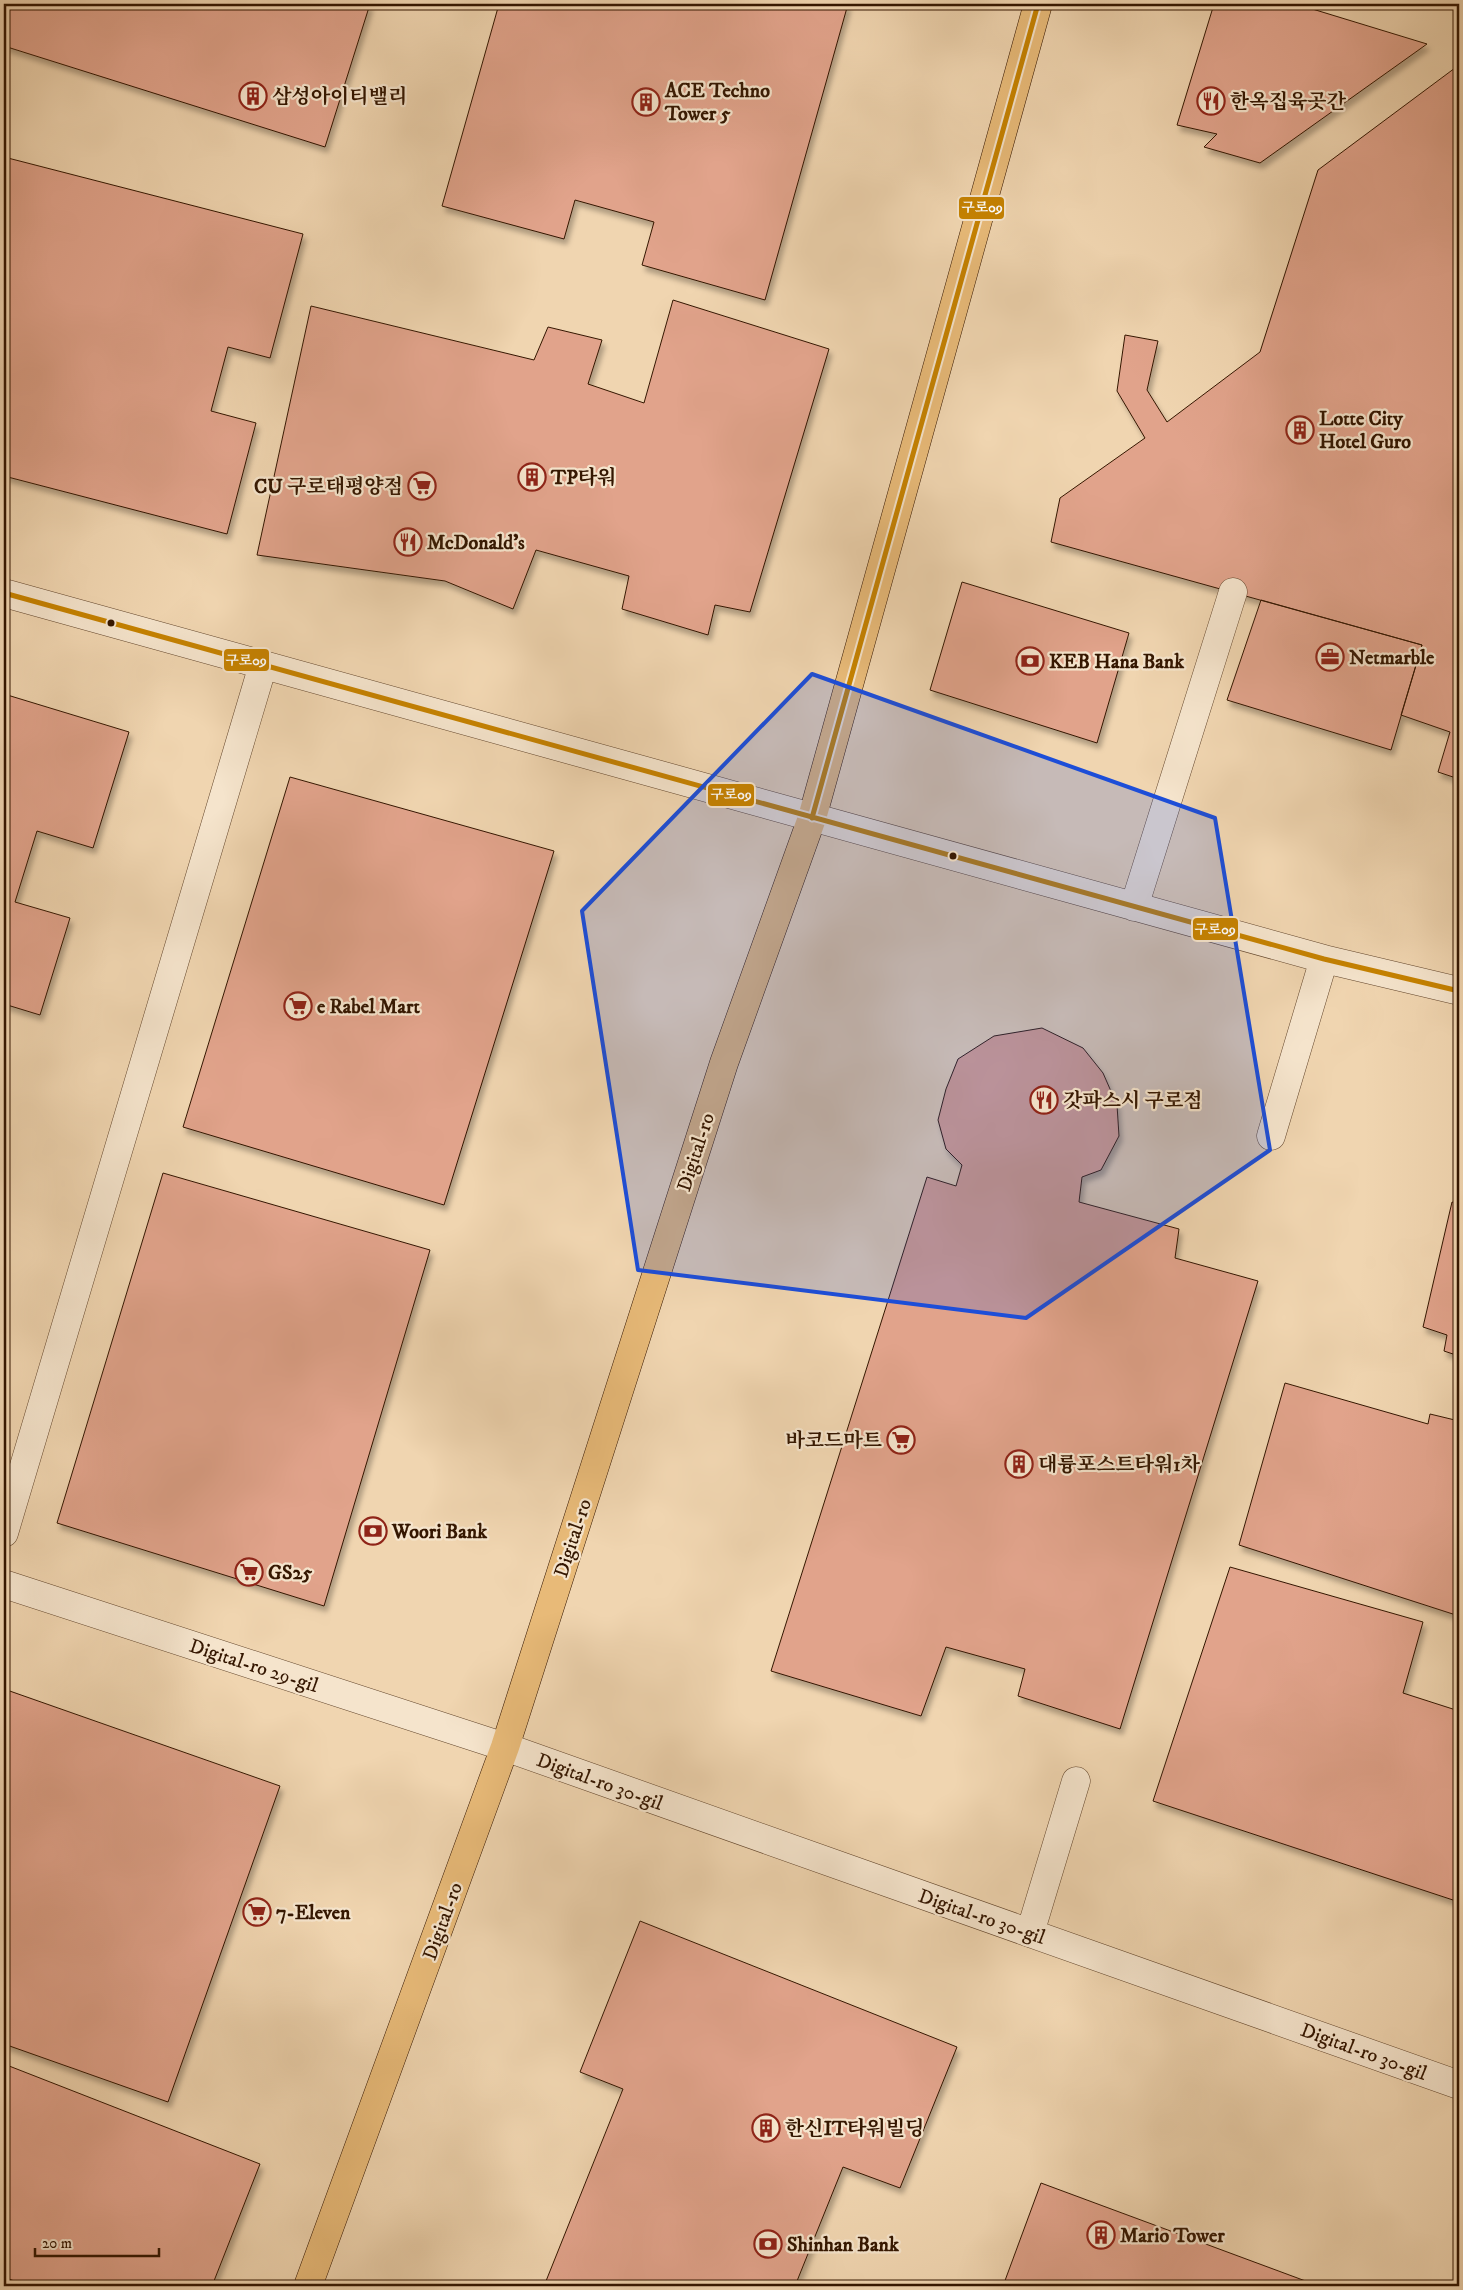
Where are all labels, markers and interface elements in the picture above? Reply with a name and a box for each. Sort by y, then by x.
place label: ACE Techno Tower 5 [664,79,770,127]
building icon: 삼성아이티밸리 [238,81,268,111]
place label: 삼성아이티밸리 [272,85,407,110]
restaurant icon: 한옥집육곳간 [1196,86,1226,116]
building icon: ACE Techno Tower 5 [631,87,661,117]
place label: 한옥집육곳간 [1230,90,1347,115]
line badge: 구로09 [958,196,1005,220]
text: 구로09 [961,199,1003,217]
place label: Lotte City Hotel Guro [1319,407,1411,455]
building icon: Lotte City Hotel Guro [1285,415,1315,445]
building icon: TP타워 [517,462,547,492]
place label: TP타워 [550,466,616,491]
supermarket icon: CU 구로태평양점 [407,471,437,501]
place label: CU 구로태평양점 [254,475,403,500]
restaurant icon: McDonald's [393,527,423,557]
place label: McDonald's [427,531,525,556]
unlabelled marker [106,618,116,628]
office icon: Netmarble [1315,642,1345,672]
bank icon: KEB Hana Bank [1015,646,1045,676]
place label: Netmarble [1349,646,1435,671]
line badge: 구로09 [223,648,270,672]
place label: KEB Hana Bank [1049,650,1185,675]
text: 구로09 [225,652,267,670]
line badge: 구로09 [707,783,755,807]
text: 구로09 [710,786,752,804]
unlabelled marker [948,851,958,861]
line badge: 구로09 [1192,917,1239,941]
text: 구로09 [1194,921,1236,939]
supermarket icon: e Rabel Mart [283,991,313,1021]
place label: e Rabel Mart [317,995,421,1020]
restaurant icon: 갓파스시 구로점 [1029,1085,1059,1115]
place label: 갓파스시 구로점 [1063,1089,1203,1114]
street label: Digital-ro [672,1110,721,1195]
supermarket icon: 바코드마트 [886,1425,916,1455]
place label: 바코드마트 [785,1429,882,1454]
building icon: 대륭포스트타워1차 [1004,1449,1034,1479]
place label: 대륭포스트타워1차 [1038,1453,1201,1478]
street label: Digital-ro [549,1496,598,1581]
bank icon: Woori Bank [358,1516,388,1546]
place label: Woori Bank [391,1520,488,1545]
supermarket icon: GS25 [234,1557,264,1587]
place label: GS25 [268,1561,312,1586]
street label: Digital-ro 29-gil [186,1634,321,1699]
street label: Digital-ro 30-gil [533,1748,666,1817]
street label: Digital-ro [418,1879,469,1964]
street label: Digital-ro 30-gil [915,1884,1048,1951]
supermarket icon: 7-Eleven [242,1897,272,1927]
place label: 7-Eleven [276,1901,351,1926]
street label: Digital-ro 30-gil [1297,2018,1430,2087]
building icon: 한신IT타워빌딩 [751,2113,781,2143]
place label: 한신IT타워빌딩 [785,2117,924,2142]
building icon: Mario Tower [1086,2220,1116,2250]
place label: Mario Tower [1120,2224,1225,2249]
scale bar [35,2225,159,2257]
bank icon: Shinhan Bank [753,2229,783,2259]
place label: Shinhan Bank [787,2233,900,2258]
text: 20 m [42,2234,72,2253]

